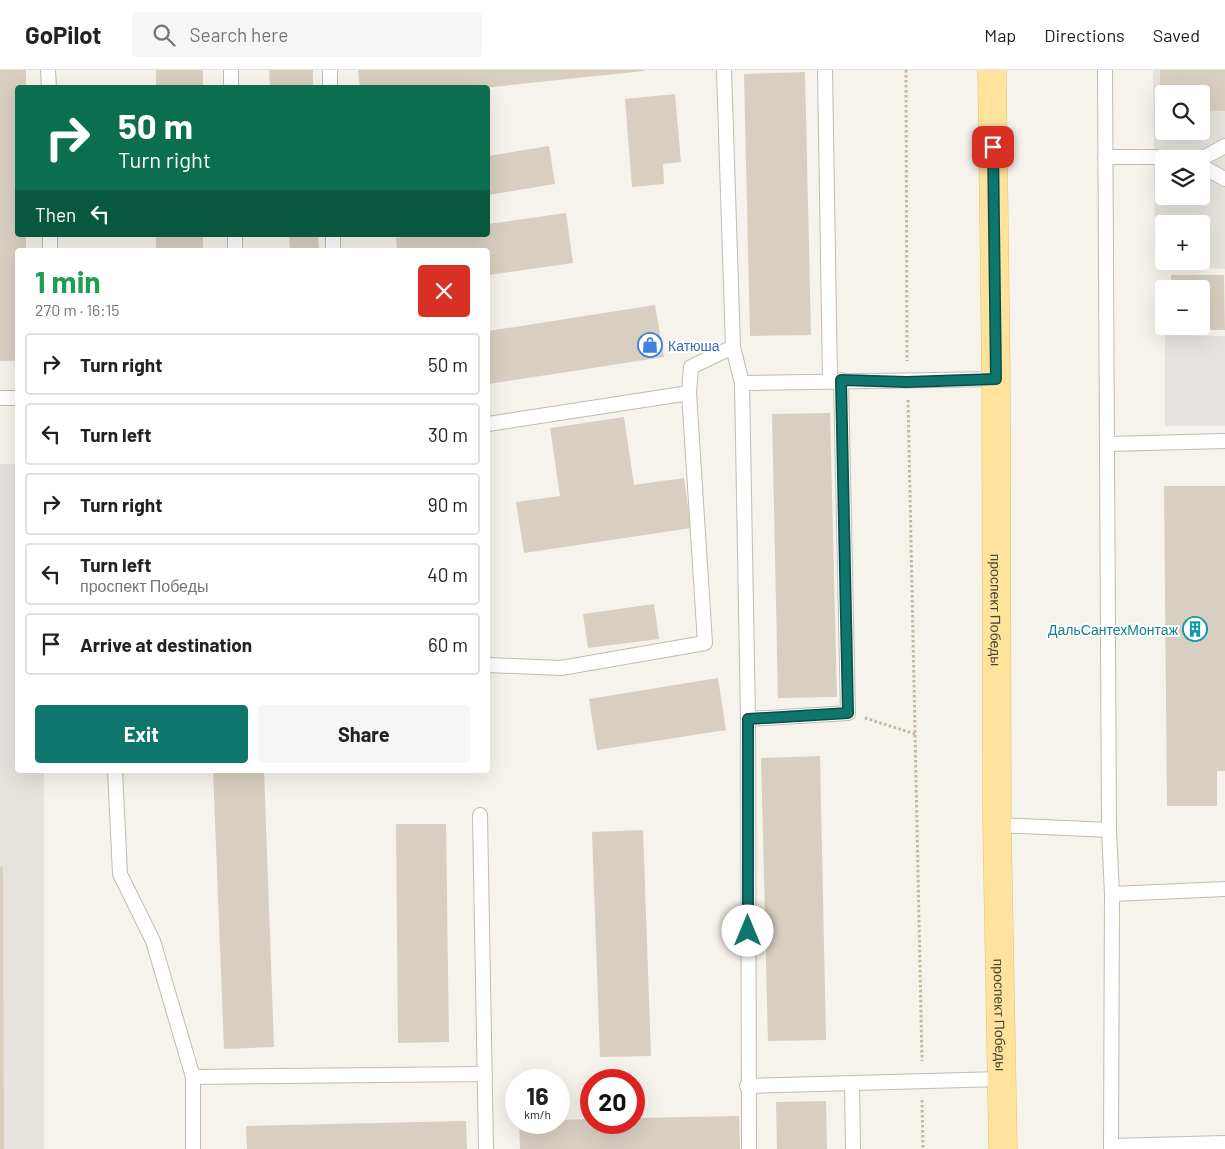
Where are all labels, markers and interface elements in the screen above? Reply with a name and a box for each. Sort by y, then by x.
search box [132,12,482,57]
text: GoPilot [25,20,102,49]
icon: search [150,21,178,49]
text: Search here [190,23,288,46]
text: Map [984,24,1016,46]
text: Directions [1044,24,1125,46]
text: Saved [1153,24,1200,46]
map controls [1155,85,1210,335]
button: search [1155,85,1210,140]
text: 50 m [118,104,193,146]
icon: right [35,105,100,170]
pin [972,126,1014,168]
icon: arrive [979,133,1007,161]
text: Turn right [118,146,211,172]
button: layers [1155,150,1210,205]
icon: left [86,200,114,228]
text: Then [35,203,76,226]
button: + [1155,215,1210,270]
text: 1 min [35,263,101,299]
button: close [418,265,470,317]
button: − [1155,280,1210,335]
text: 270 m · 16:15 [35,300,119,319]
shop icon: Катюша [637,332,663,358]
place label: Катюша [668,337,720,354]
icon: right [37,350,65,378]
text: Turn right [80,353,162,376]
text: 50 m [428,353,468,376]
icon: left [37,420,65,448]
text: Turn left [80,423,151,446]
text: 30 m [428,423,468,446]
icon: right [37,490,65,518]
text: Turn right [80,493,162,516]
text: 90 m [428,493,468,516]
text: Turn left [80,553,151,576]
street label: проспект Победы [988,554,1005,666]
icon: left [37,560,65,588]
text: 40 m [427,563,468,586]
text: проспект Победы [80,576,209,595]
building icon: ДальСантехМонтаж [1182,616,1208,642]
place label: ДальСантехМонтаж [1048,621,1179,638]
icon: arrive [37,630,65,658]
text: Arrive at destination [80,633,252,656]
text: 60 m [428,633,468,656]
button: Exit [35,705,248,763]
button: Share [258,705,470,763]
position arrow [721,904,773,956]
street label: проспект Победы [991,959,1010,1071]
speed limit sign: 20 [580,1069,645,1134]
text: 16 [526,1080,549,1110]
text: km/h [524,1107,551,1121]

